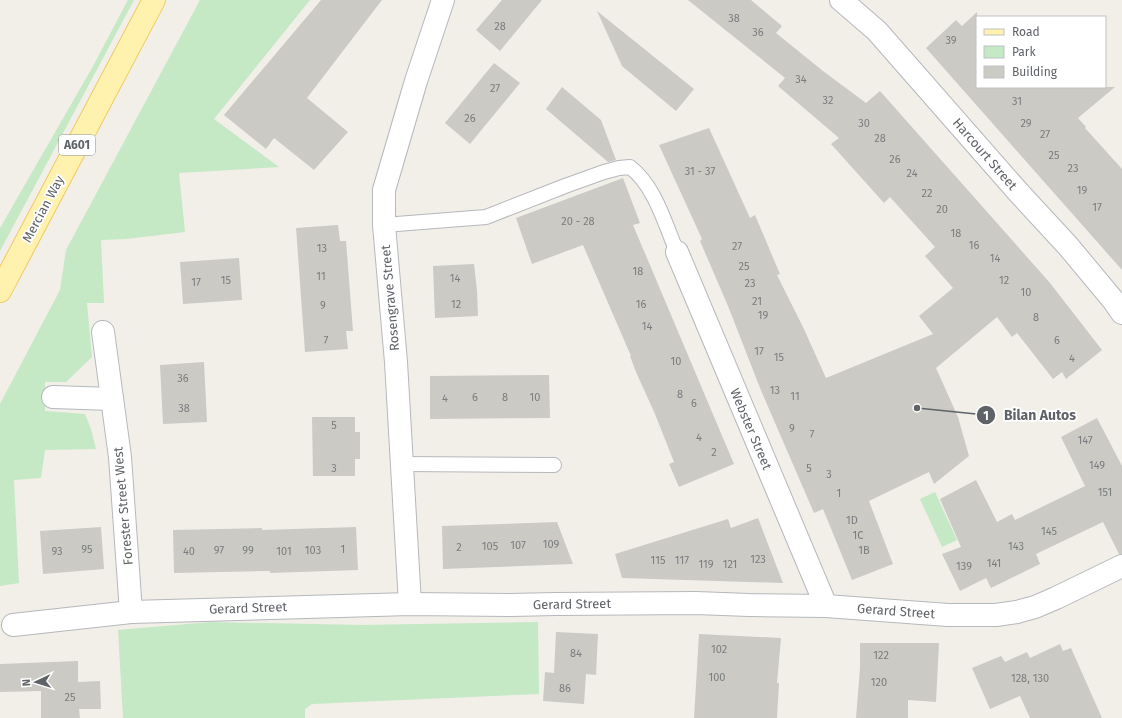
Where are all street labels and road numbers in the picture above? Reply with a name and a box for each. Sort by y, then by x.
street label: Harcourt Street [950,115,1020,193]
road number: A601 [59,135,95,155]
street label: Mercian Way [19,173,67,245]
street label: Rosengrave Street [378,244,402,352]
street label: Webster Street [727,386,775,472]
street label: Forester Street West [110,446,136,566]
street label: Gerard Street [533,596,611,612]
street label: Gerard Street [209,599,288,617]
street label: Gerard Street [857,601,936,621]

